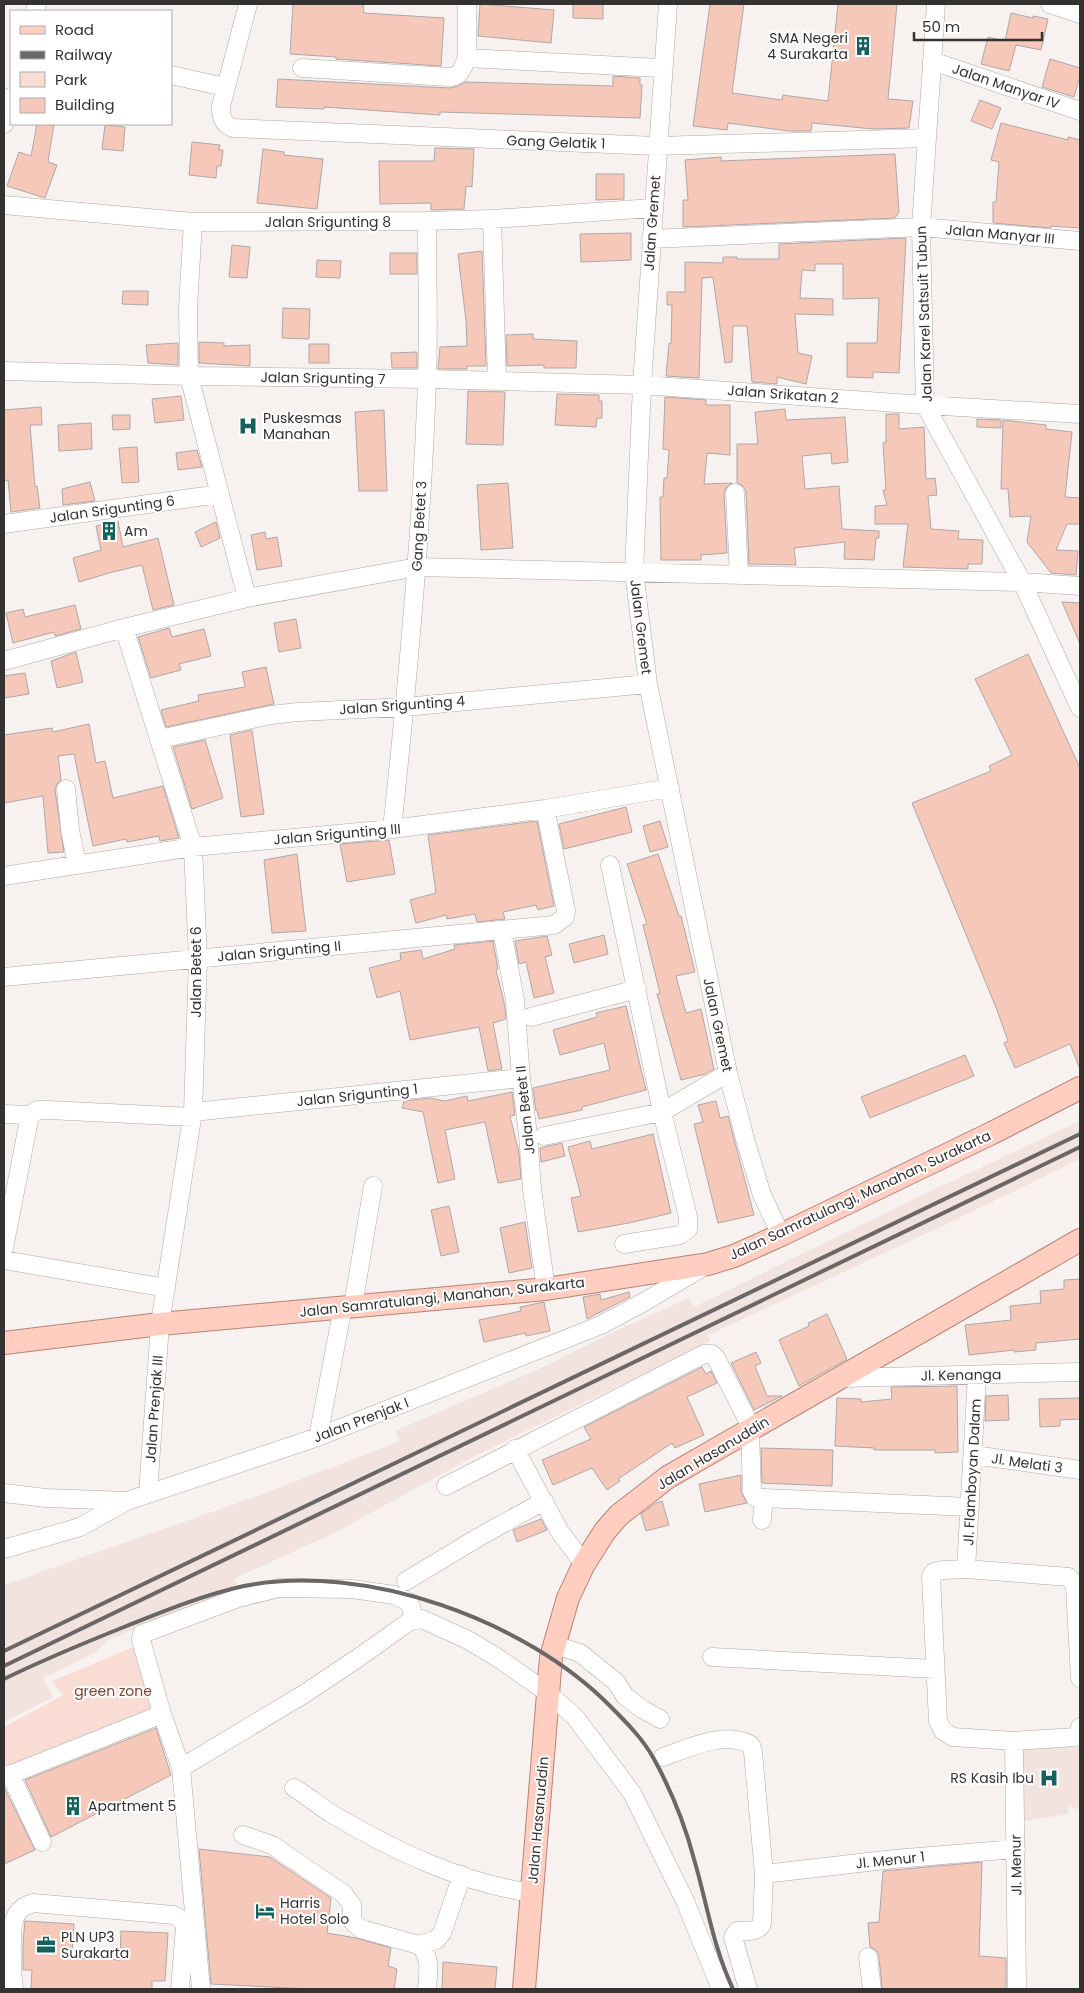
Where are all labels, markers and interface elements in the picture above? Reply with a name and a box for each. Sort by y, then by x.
legend [10,10,172,125]
scale bar [914,10,1042,42]
text: 50 m [922,16,960,37]
text: Road [55,19,94,40]
place label: SMA Negeri 4 Surakarta [767,28,848,64]
building icon: SMA Negeri 4 Surakarta [852,35,874,57]
text: Railway [55,44,113,65]
street label: Jalan Manyar IV [950,58,1063,114]
text: Park [55,69,87,90]
text: Building [55,94,115,115]
street label: Gang Gelatik 1 [506,130,606,154]
street label: Jalan Gremet [639,175,665,271]
street label: Jalan Srigunting 8 [265,212,391,232]
street label: Jalan Manyar III [945,219,1055,249]
street label: Jalan Karel Satsuit Tubun [911,225,937,403]
street label: Jalan Srigunting 7 [260,367,386,389]
street label: Jalan Srikatan 2 [727,380,839,408]
place label: Puskesmas Manahan [263,408,342,444]
hospital icon: Puskesmas Manahan [237,415,259,437]
street label: Gang Betet 3 [407,480,431,572]
street label: Jalan Srigunting 6 [48,490,176,528]
building icon: Am [98,520,120,542]
place label: Am [124,521,148,541]
street label: Jalan Gremet [625,578,657,676]
street label: Jalan Srigunting 4 [338,691,466,719]
street label: Jalan Srigunting III [272,818,402,850]
street label: Jalan Betet 6 [186,926,206,1018]
street label: Jalan Srigunting II [216,936,342,966]
street label: Jalan Gremet [698,976,738,1074]
street label: Jalan Betet II [510,1065,540,1155]
street label: Jalan Srigunting 1 [295,1079,419,1111]
street label: Jalan Samratulangi, Manahan, Surakarta [726,1125,994,1265]
street label: Jalan Samratulangi, Manahan, Surakarta [298,1272,586,1322]
street label: Jalan Prenjak III [140,1355,168,1463]
street label: Jl. Kenanga [920,1364,1002,1386]
street label: Jalan Prenjak I [310,1393,412,1447]
street label: Jl. Flamboyan Dalam [958,1398,986,1546]
street label: Jalan Hasanuddin [653,1412,773,1494]
street label: Jl. Melati 3 [990,1448,1064,1478]
park label: green zone [74,1681,152,1701]
street label: Jalan Hasanuddin [522,1756,554,1884]
hospital icon: RS Kasih Ibu [1038,1767,1060,1789]
place label: RS Kasih Ibu [950,1768,1034,1788]
building icon: Apartment 5 [62,1795,84,1817]
place label: Apartment 5 [88,1796,176,1816]
street label: Jl. Menur [1005,1834,1027,1896]
street label: Jl. Menur 1 [854,1846,926,1874]
place label: Harris Hotel Solo [280,1893,349,1929]
hotel icon: Harris Hotel Solo [254,1900,276,1922]
place label: PLN UP3 Surakarta [61,1927,129,1963]
office icon: PLN UP3 Surakarta [35,1934,57,1956]

